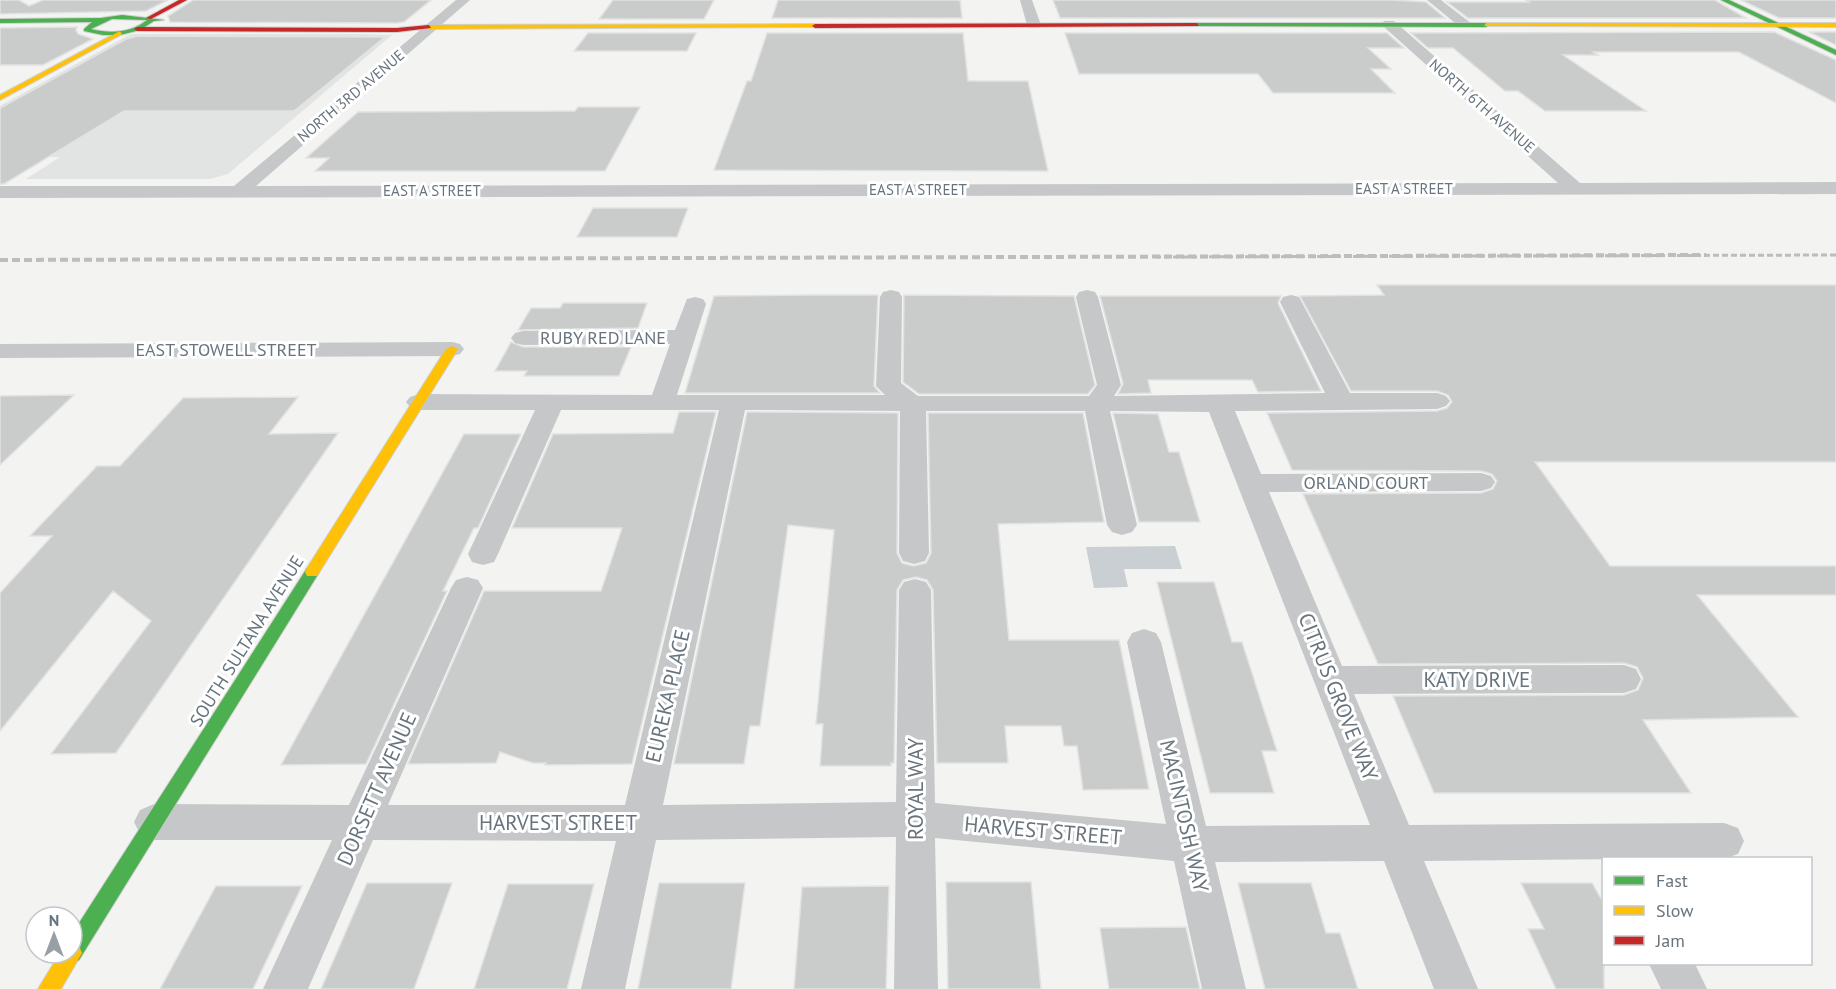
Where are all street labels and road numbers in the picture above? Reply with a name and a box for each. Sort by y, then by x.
street label: NORTH 3RD AVENUE [293,45,408,146]
street label: NORTH 6TH AVENUE [1426,55,1539,157]
street label: EAST A STREET [1355,179,1454,198]
street label: EAST A STREET [869,180,968,199]
street label: EAST A STREET [383,181,482,200]
street label: RUBY RED LANE [540,326,666,349]
street label: EAST STOWELL STREET [135,338,317,361]
street label: ORLAND COURT [1303,471,1429,494]
street label: SOUTH SULTANA AVENUE [185,551,309,731]
street label: CITRUS GROVE WAY [1292,609,1385,785]
street label: EUREKA PLACE [639,627,696,765]
street label: KATY DRIVE [1424,666,1530,693]
street label: DORSETT AVENUE [331,708,422,869]
street label: MACINTOSH WAY [1154,737,1215,895]
street label: ROYAL WAY [902,738,929,840]
street label: HARVEST STREET [479,809,637,836]
street label: HARVEST STREET [963,810,1123,851]

